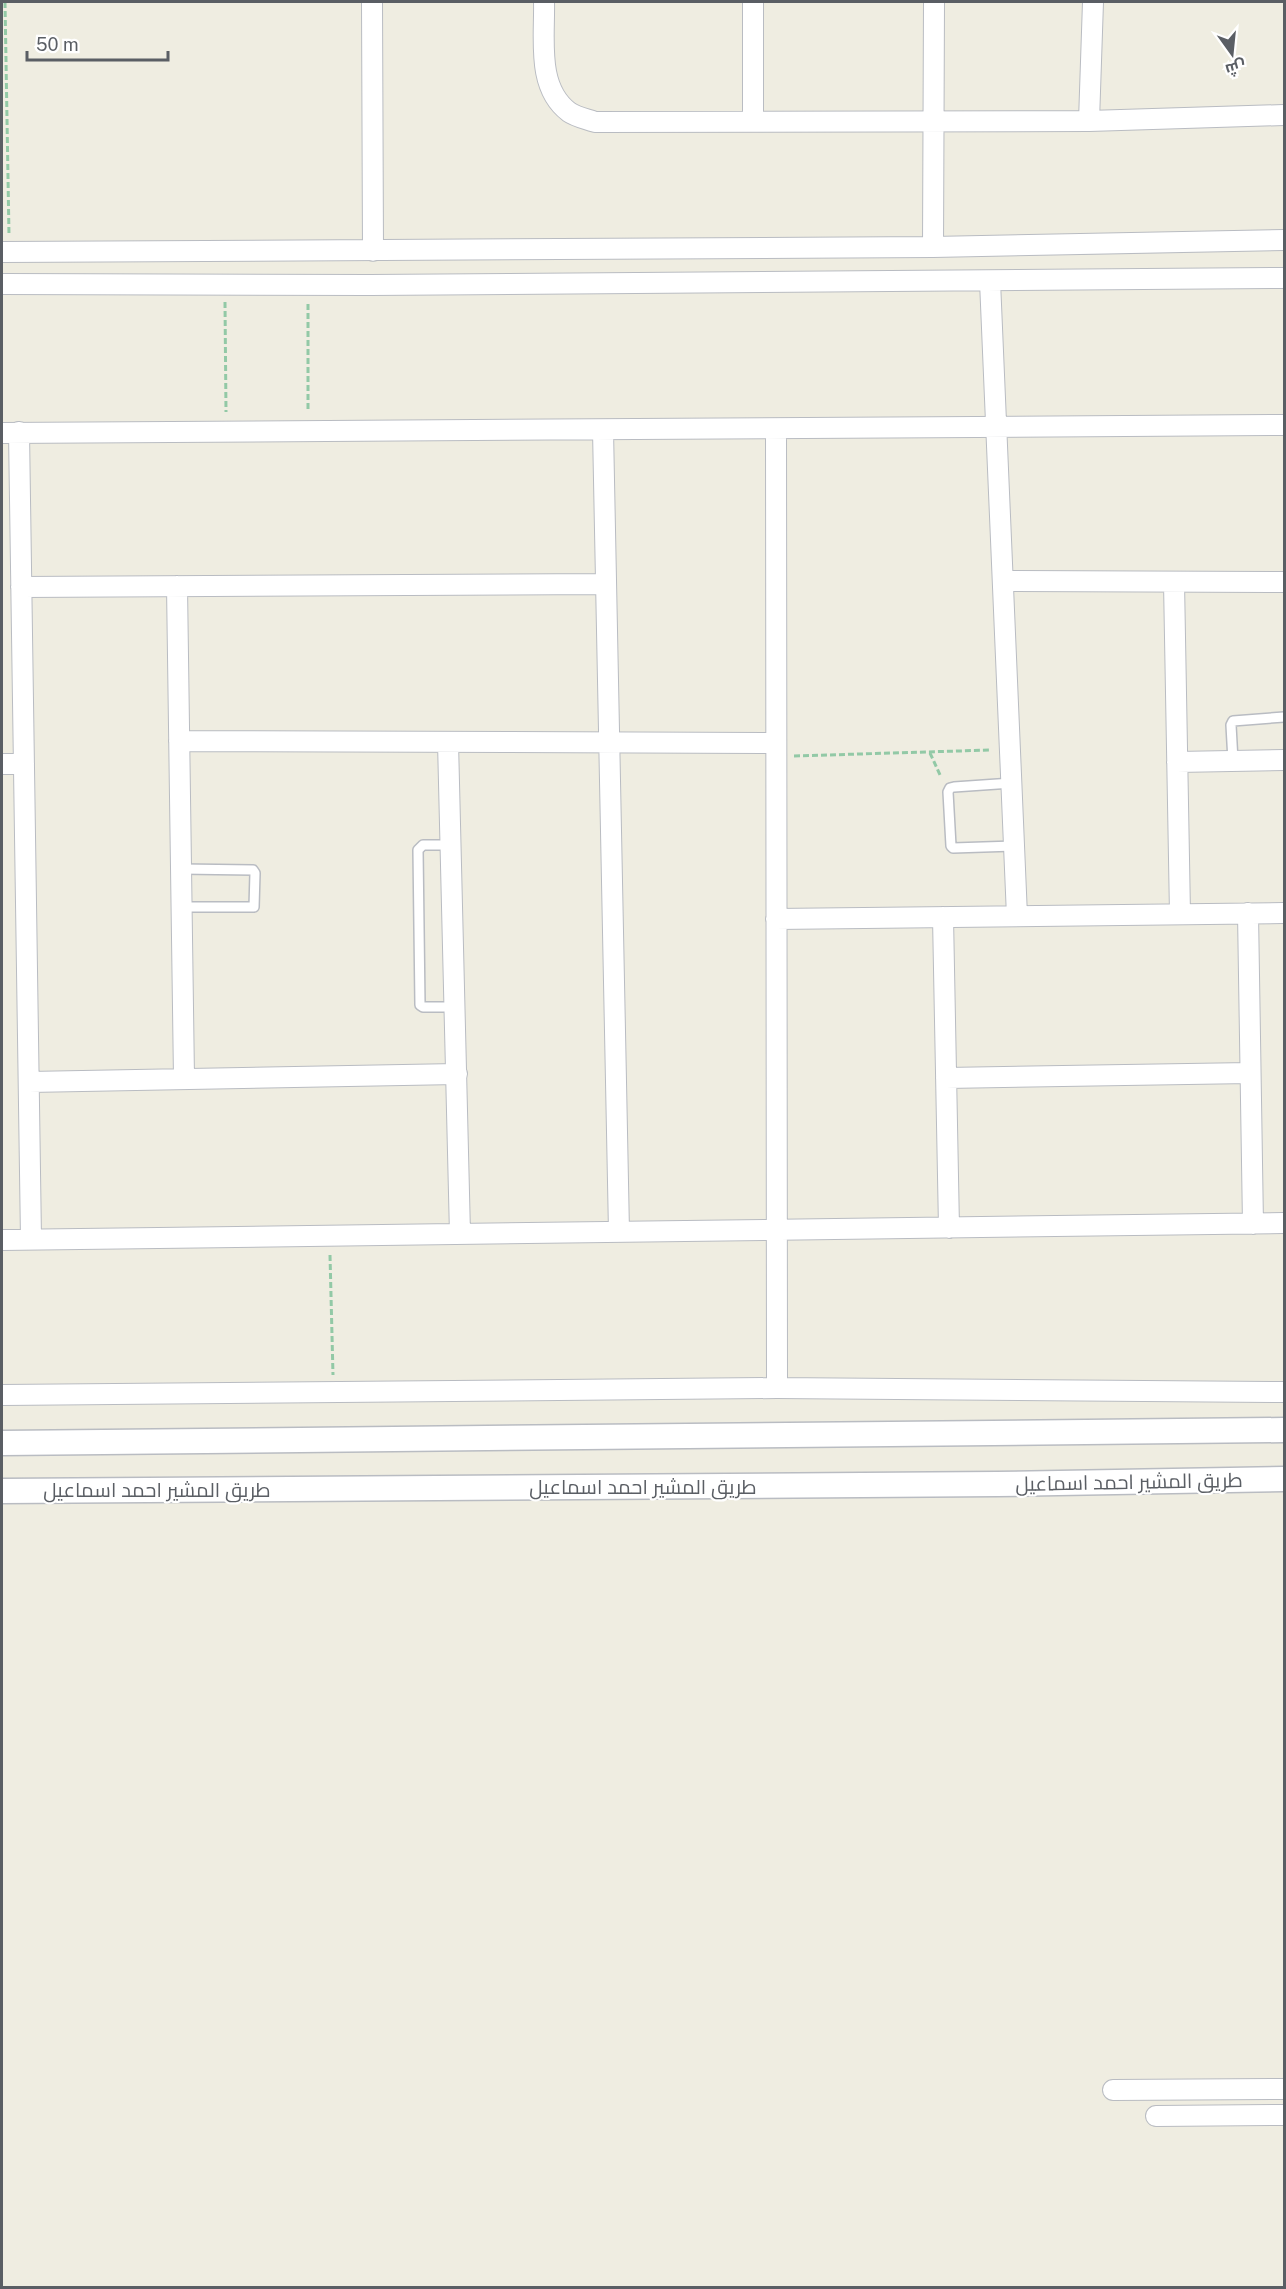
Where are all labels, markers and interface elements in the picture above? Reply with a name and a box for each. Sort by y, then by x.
scale bar [27,24,168,62]
north arrow [1202,24,1262,84]
text: 50 m [36,34,79,55]
text: ش [1223,56,1248,80]
street label: طريق المشير احمد اسماعيل [1015,1468,1243,1497]
street label: طريق المشير احمد اسماعيل [529,1475,757,1500]
street label: طريق المشير احمد اسماعيل [43,1478,271,1503]

